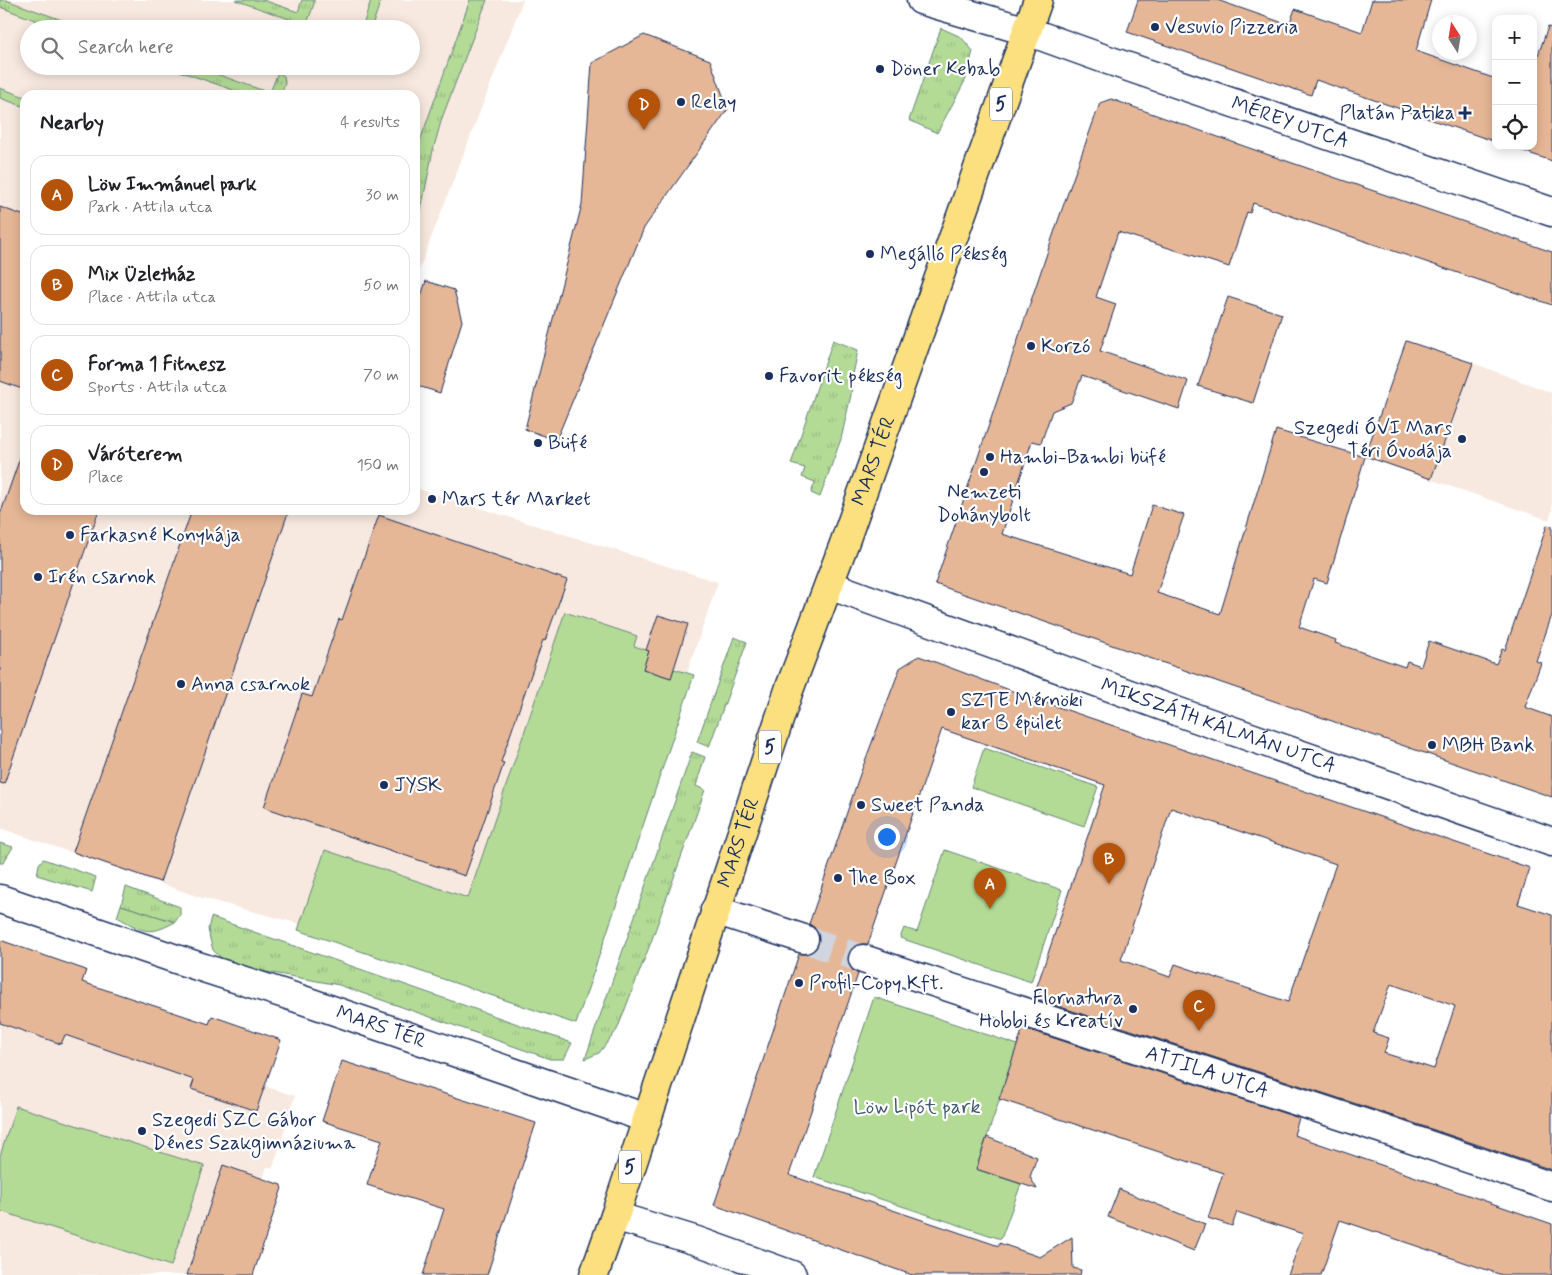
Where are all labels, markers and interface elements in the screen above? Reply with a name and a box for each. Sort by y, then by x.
place label: Vesuvio Pizzeria [1165,14,1298,41]
north arrow [1432,15,1477,60]
map controls [1492,15,1537,150]
button: + [1492,15,1537,60]
search box [20,20,420,75]
marker: Vesuvio Pizzeria [1149,21,1161,33]
icon: search [38,34,66,62]
text: Search here [78,35,174,60]
place label: Döner Kebab [890,56,1000,83]
button: − [1492,60,1537,105]
marker: Döner Kebab [874,63,886,75]
road number: 5 [990,88,1012,120]
pin: D [628,89,660,130]
place label: Relay [691,89,736,116]
street label: MÉREY UTCA [1228,90,1353,155]
marker: Relay [675,96,687,108]
place label: Platán Patika [1339,100,1455,127]
button: locate [1492,105,1537,150]
marker: Platán Patika [1459,107,1471,119]
text: Nearby [40,109,104,137]
text: 4 results [340,112,400,133]
text: Löw Immánuel park [88,172,257,197]
text: A [52,185,62,206]
text: 30 m [366,185,399,206]
text: Park · Attila utca [88,197,213,218]
place label: Megálló Pékség [880,241,1008,270]
marker: Megálló Pékség [864,248,876,260]
text: Mix Üzletház [88,262,195,287]
text: B [52,275,62,296]
text: 50 m [363,275,399,296]
text: Place · Attila utca [88,287,216,308]
place label: Korzó [1041,333,1091,360]
marker: Korzó [1025,340,1037,352]
text: Forma 1 Fitnesz [88,352,226,377]
place label: Favorit pékség [779,363,902,390]
text: C [51,365,63,386]
text: 70 m [363,365,399,386]
marker: Favorit pékség [763,370,775,382]
text: Sports · Attila utca [88,377,227,398]
street label: MARS TÉR [845,412,902,509]
place label: Szegedi ÓVI Mars Téri Óvodája [1294,415,1452,465]
place label: Büfé [548,430,587,457]
marker: Szegedi ÓVI Mars Téri Óvodája [1456,433,1468,445]
marker: Büfé [532,437,544,449]
text: Váróterem [88,442,183,467]
place label: Hambi-Bambi büfé [1000,444,1166,471]
marker: Hambi-Bambi büfé [984,451,996,463]
text: D [51,455,63,476]
text: 150 m [357,455,399,476]
marker: Nemzeti Dohánybolt [978,466,990,478]
text: Place [88,467,123,488]
place label: Nemzeti Dohánybolt [937,479,1031,529]
place label: Mars tér Market [442,486,591,513]
marker: Mars tér Market [426,493,438,505]
place label: Farkasné Konyhája [80,522,241,549]
marker: Farkasné Konyhája [64,529,76,541]
place label: Irén csarnok [48,564,156,591]
marker: Irén csarnok [32,571,44,583]
place label: Anna csarnok [191,671,310,698]
street label: MIKSZÁTH KÁLMÁN UTCA [1097,671,1340,779]
marker: Anna csarnok [175,678,187,690]
place label: SZTE Mérnöki kar B épület [961,687,1083,737]
marker: SZTE Mérnöki kar B épület [945,706,957,718]
road number: 5 [759,730,781,764]
place label: MBH Bank [1442,732,1534,759]
marker: MBH Bank [1426,739,1438,751]
place label: JYSK [394,772,442,799]
marker: JYSK [378,779,390,791]
place label: Sweet Panda [871,792,985,819]
street label: MARS TÉR [711,794,766,891]
marker: Sweet Panda [855,799,867,811]
your location [874,824,900,850]
pin: B [1093,843,1125,884]
place label: The Box [848,865,917,892]
pin: A [974,868,1006,909]
marker: The Box [832,872,844,884]
place label: Profil-Copy Kft. [809,970,943,997]
marker: Profil-Copy Kft. [793,977,805,989]
place label: Flornatura Hobbi és Kreatív [979,985,1123,1035]
pin: C [1183,990,1215,1031]
street label: MARS TÉR [332,999,430,1055]
marker: Flornatura Hobbi és Kreatív [1127,1003,1139,1015]
street label: ATTILA UTCA [1142,1039,1272,1104]
park label: Löw Lipót park [853,1094,981,1121]
place label: Szegedi SZC Gábor Dénes Szakgimnáziuma [152,1107,356,1158]
marker: Szegedi SZC Gábor Dénes Szakgimnáziuma [136,1125,148,1137]
road number: 5 [619,1150,641,1184]

